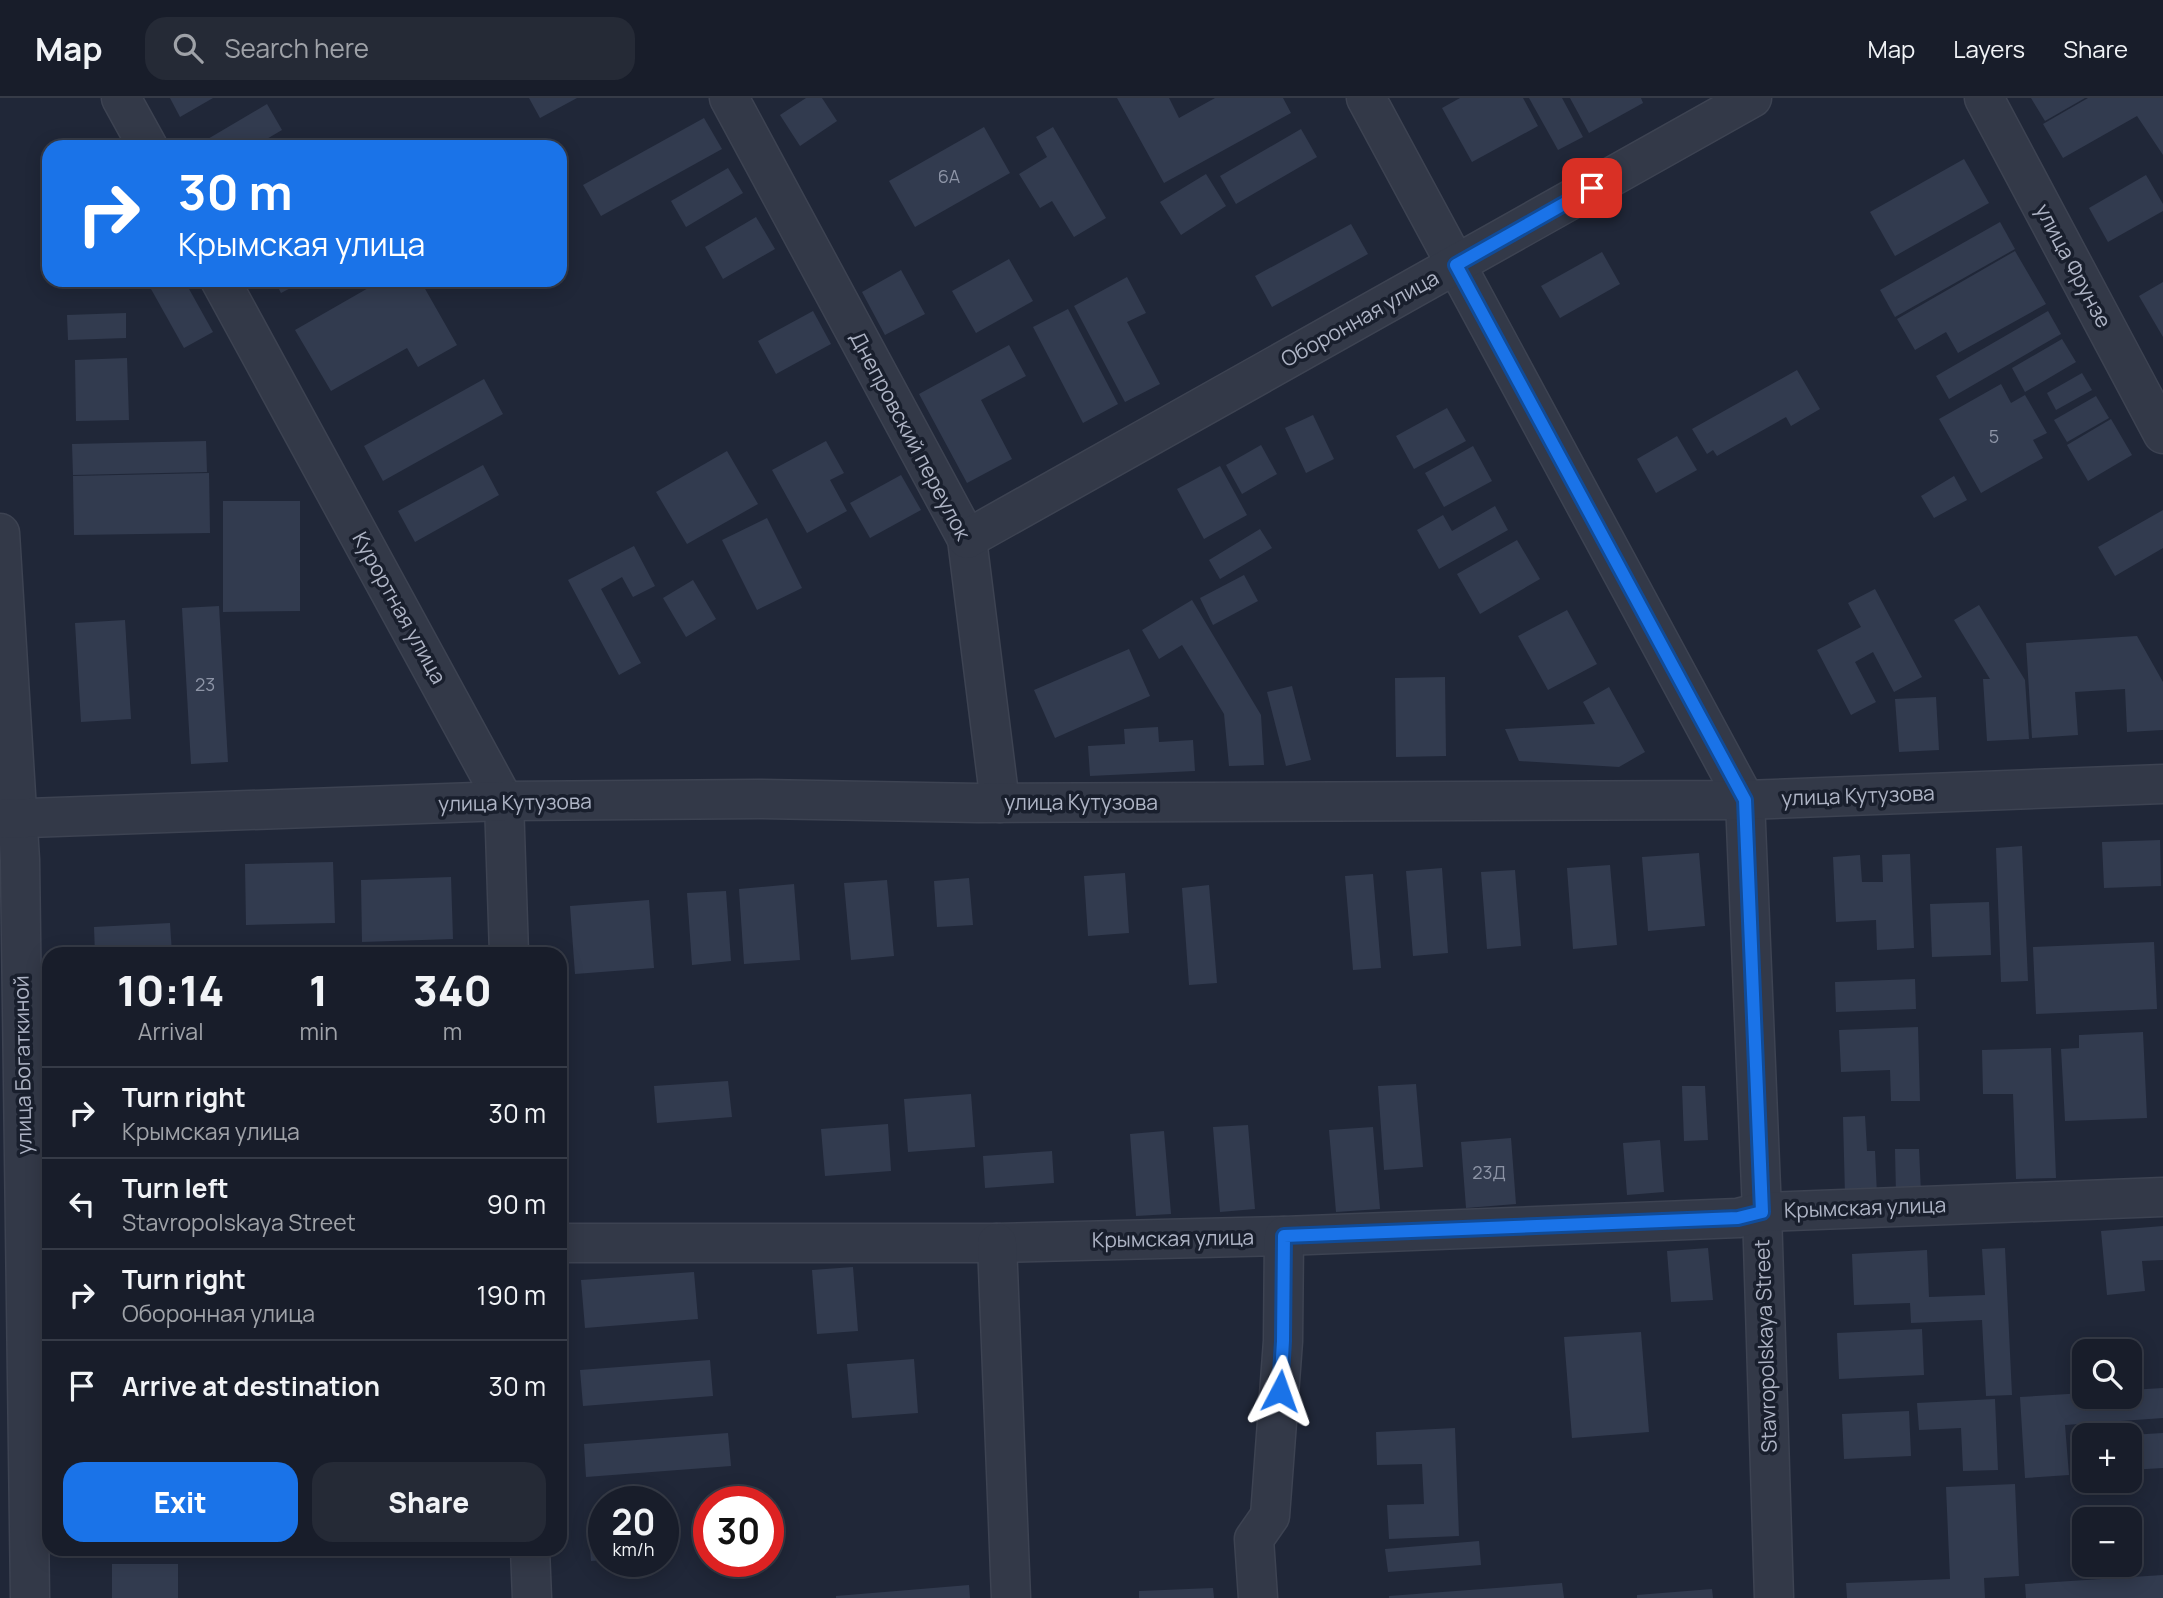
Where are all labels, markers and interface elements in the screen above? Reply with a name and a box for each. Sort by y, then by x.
search box [145,17,635,80]
text: Map [35,26,103,71]
icon: search [169,29,207,67]
text: Search here [225,30,369,66]
text: Map [1868,32,1915,65]
text: Layers [1953,32,2025,65]
text: Share [2063,32,2128,65]
text: 30 m [178,158,293,225]
pin [1562,158,1622,218]
house number: 6А [938,164,961,188]
icon: right [63,168,154,259]
icon: arrive [1573,169,1611,207]
street label: улица Фрунзе [2029,199,2118,333]
text: Крымская улица [178,222,425,266]
street label: Оборонная улица [1276,263,1443,373]
street label: Днепровский переулок [844,326,978,545]
house number: 5 [1989,424,1999,448]
street label: Курортная улица [346,527,453,689]
house number: 23 [195,672,215,696]
street label: улица Кутузова [1781,778,1935,812]
street label: улица Кутузова [438,787,592,817]
street label: улица Кутузова [1004,788,1158,816]
text: 10:14 [117,961,224,1019]
text: 1 [309,961,328,1019]
text: 340 [413,961,492,1019]
street label: улица Богаткиной [6,975,38,1155]
text: Arrival [138,1015,204,1047]
text: min [299,1015,338,1047]
text: m [443,1015,462,1047]
text: Turn right [122,1079,246,1115]
icon: right [63,1094,101,1132]
text: 30 m [489,1095,546,1131]
text: Крымская улица [122,1115,300,1147]
house number: 23Д [1472,1160,1506,1184]
text: Turn left [122,1170,229,1206]
icon: left [63,1185,101,1223]
text: 90 m [487,1186,546,1222]
street label: Крымская улица [1783,1190,1947,1224]
text: Stavropolskaya Street [122,1206,356,1238]
street label: Крымская улица [1092,1223,1254,1253]
street label: Stavropolskaya Street [1747,1239,1783,1453]
text: Turn right [122,1261,246,1297]
icon: right [63,1276,101,1314]
text: 190 m [477,1277,546,1313]
text: Оборонная улица [122,1297,315,1329]
map controls [2072,1339,2142,1577]
button: search [2072,1339,2142,1409]
position arrow [1243,1354,1317,1428]
icon: arrive [63,1367,101,1405]
text: Arrive at destination [122,1368,380,1404]
text: 30 m [489,1368,546,1404]
button: + [2072,1423,2142,1493]
button: Exit [63,1462,298,1542]
button: Share [312,1462,546,1542]
speed limit sign: 30 [693,1486,784,1577]
text: 20 [612,1498,655,1546]
button: − [2072,1507,2142,1577]
text: km/h [613,1537,654,1561]

